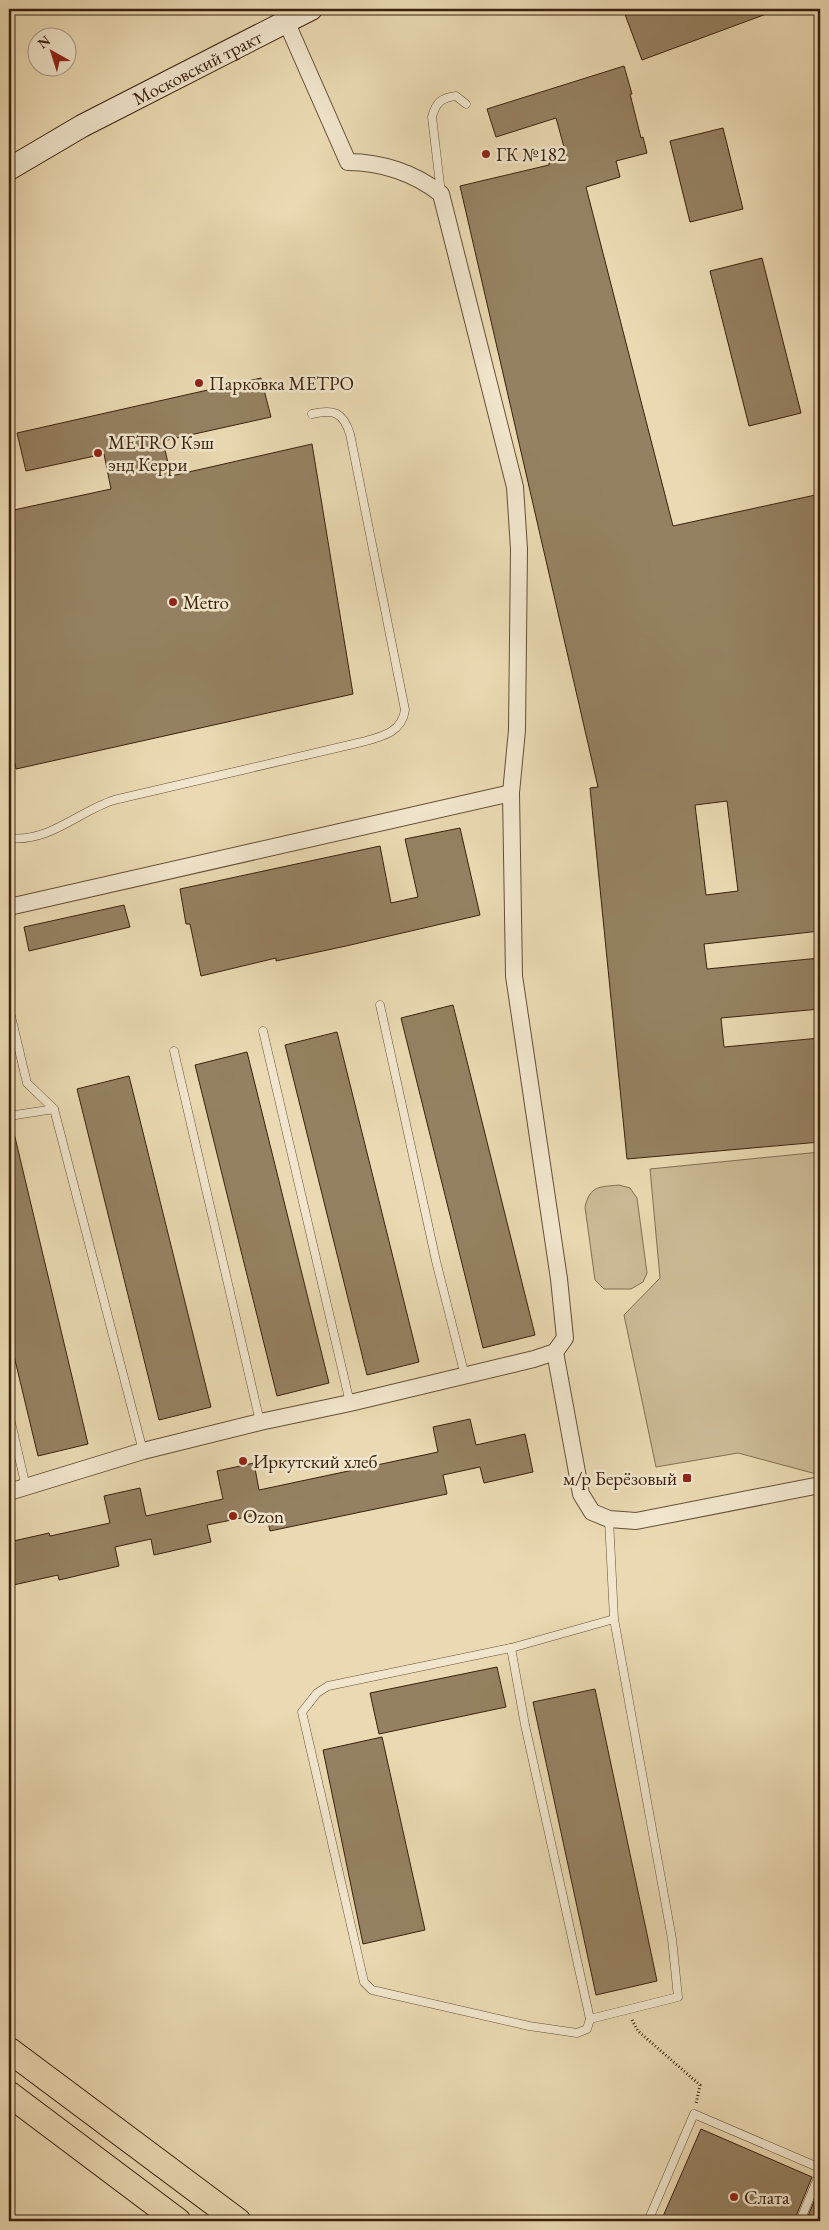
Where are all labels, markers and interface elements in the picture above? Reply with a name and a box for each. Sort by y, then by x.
street label: Московский тракт [128,24,266,111]
north arrow [28,28,78,78]
text: N [34,31,54,52]
place label: ГК №182 [496,142,566,167]
marker: ГК №182 [480,148,492,160]
place label: Парковка МЕТРО [209,371,354,396]
marker: Парковка МЕТРО [193,377,205,389]
place label: METRO Кэш энд Керри [108,430,214,477]
marker: METRO Кэш энд Керри [92,447,104,459]
place label: Metro [183,590,229,615]
marker: Metro [167,596,179,608]
place label: Иркутский хлеб [253,1449,377,1474]
marker: Иркутский хлеб [237,1455,249,1467]
place label: м/р Берёзовый [563,1466,677,1491]
marker: м/р Берёзовый [681,1472,693,1484]
place label: Ozon [243,1504,284,1529]
marker: Ozon [227,1510,239,1522]
place label: Слата [744,2185,790,2210]
marker: Слата [728,2191,740,2203]

